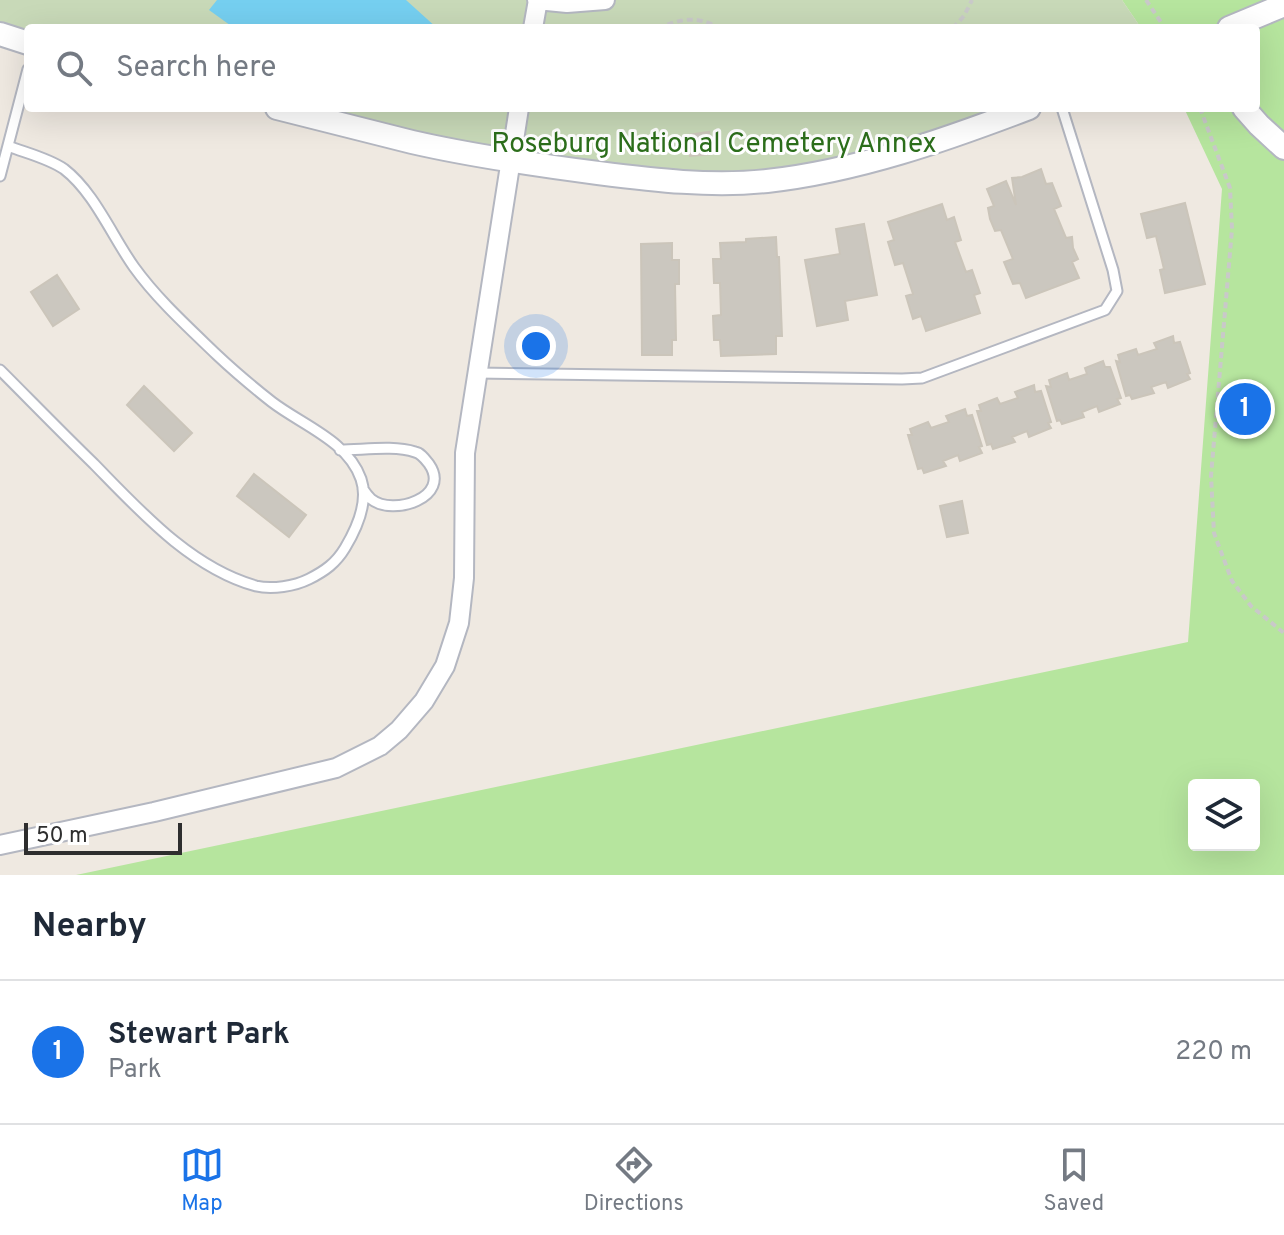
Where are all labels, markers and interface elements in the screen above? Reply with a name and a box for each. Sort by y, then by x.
search box [24,24,1260,112]
icon: search [52,46,96,90]
text: Search here [116,50,276,87]
park label: Roseburg National Cemetery Annex [491,127,937,163]
your location [516,326,556,366]
pin: 1 [1219,379,1271,439]
map controls [1188,779,1260,851]
button: layers [1188,779,1260,851]
scale bar [24,819,182,855]
text: 50 m [36,823,88,850]
text: Nearby [32,906,147,949]
text: Stewart Park [108,1017,290,1054]
text: 1 [53,1036,63,1069]
text: 220 m [1175,1036,1252,1069]
text: Park [108,1054,162,1087]
tab: Map [180,1143,224,1218]
tab: Directions [584,1143,684,1218]
tab: Saved [1044,1143,1104,1218]

